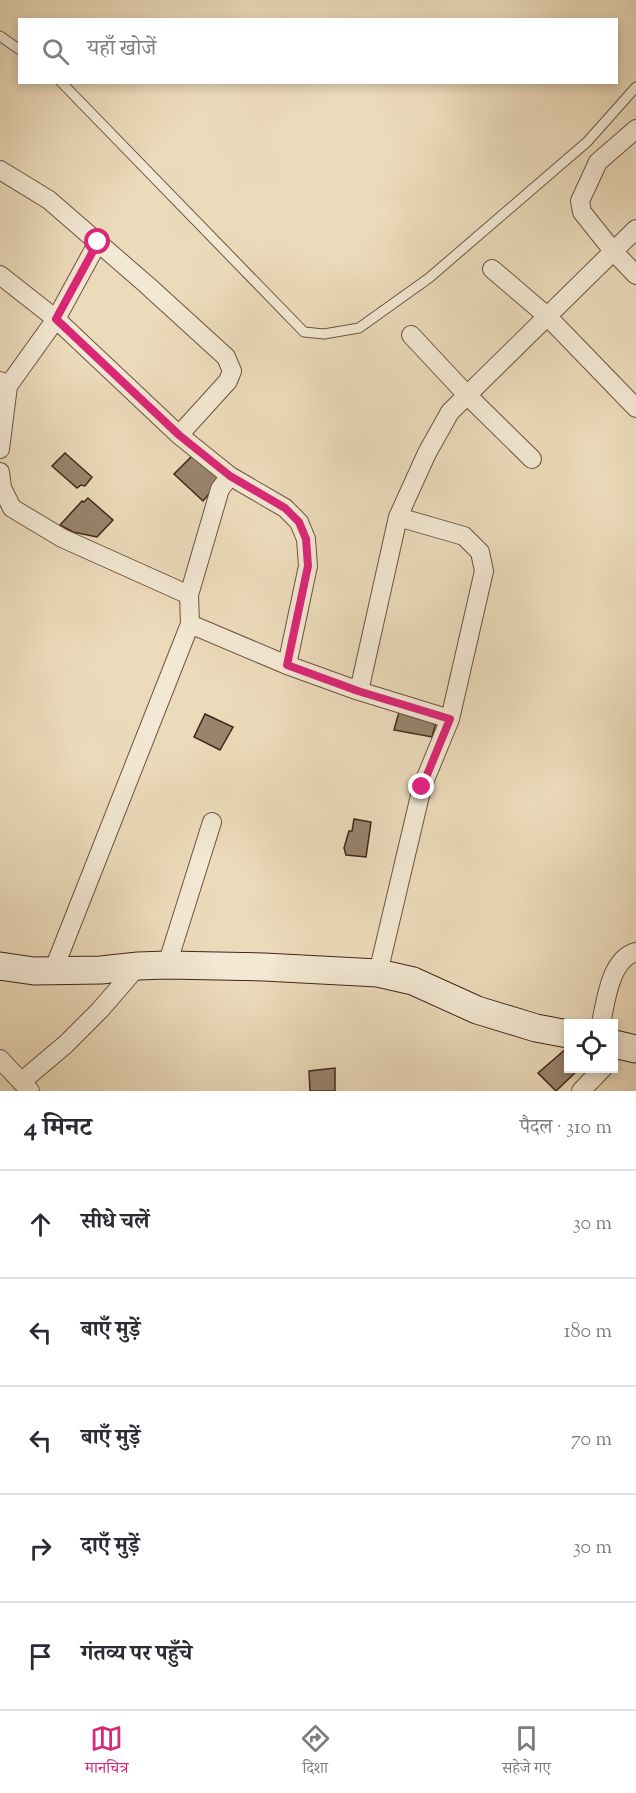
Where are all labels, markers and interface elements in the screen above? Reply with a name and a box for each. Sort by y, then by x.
search box [18,18,618,84]
text: यहाँ खोजें [87,34,156,66]
icon: search [39,35,72,68]
route start [84,228,110,254]
route end [408,773,434,799]
map controls [564,1019,618,1073]
button: locate [564,1019,618,1073]
text: 4 मिनट [24,1110,92,1147]
text: पैदल · 310 m [520,1114,612,1143]
text: सीधे चलें [81,1207,150,1239]
icon: ahead [24,1208,57,1241]
text: 30 m [573,1210,612,1239]
text: बाएँ मुड़ें [81,1315,140,1347]
icon: left [24,1316,57,1349]
text: 180 m [564,1318,612,1347]
text: बाएँ मुड़ें [81,1423,140,1455]
icon: left [24,1424,57,1457]
text: 70 m [571,1426,612,1455]
text: दाएँ मुड़ें [81,1531,140,1563]
icon: right [24,1532,57,1565]
text: 30 m [573,1534,612,1563]
text: गंतव्य पर पहुँचे [81,1639,192,1671]
icon: arrive [24,1640,57,1673]
tab: मानचित्र [85,1722,129,1783]
tab: दिशा [299,1722,332,1783]
tab: सहेजे गए [502,1722,551,1783]

